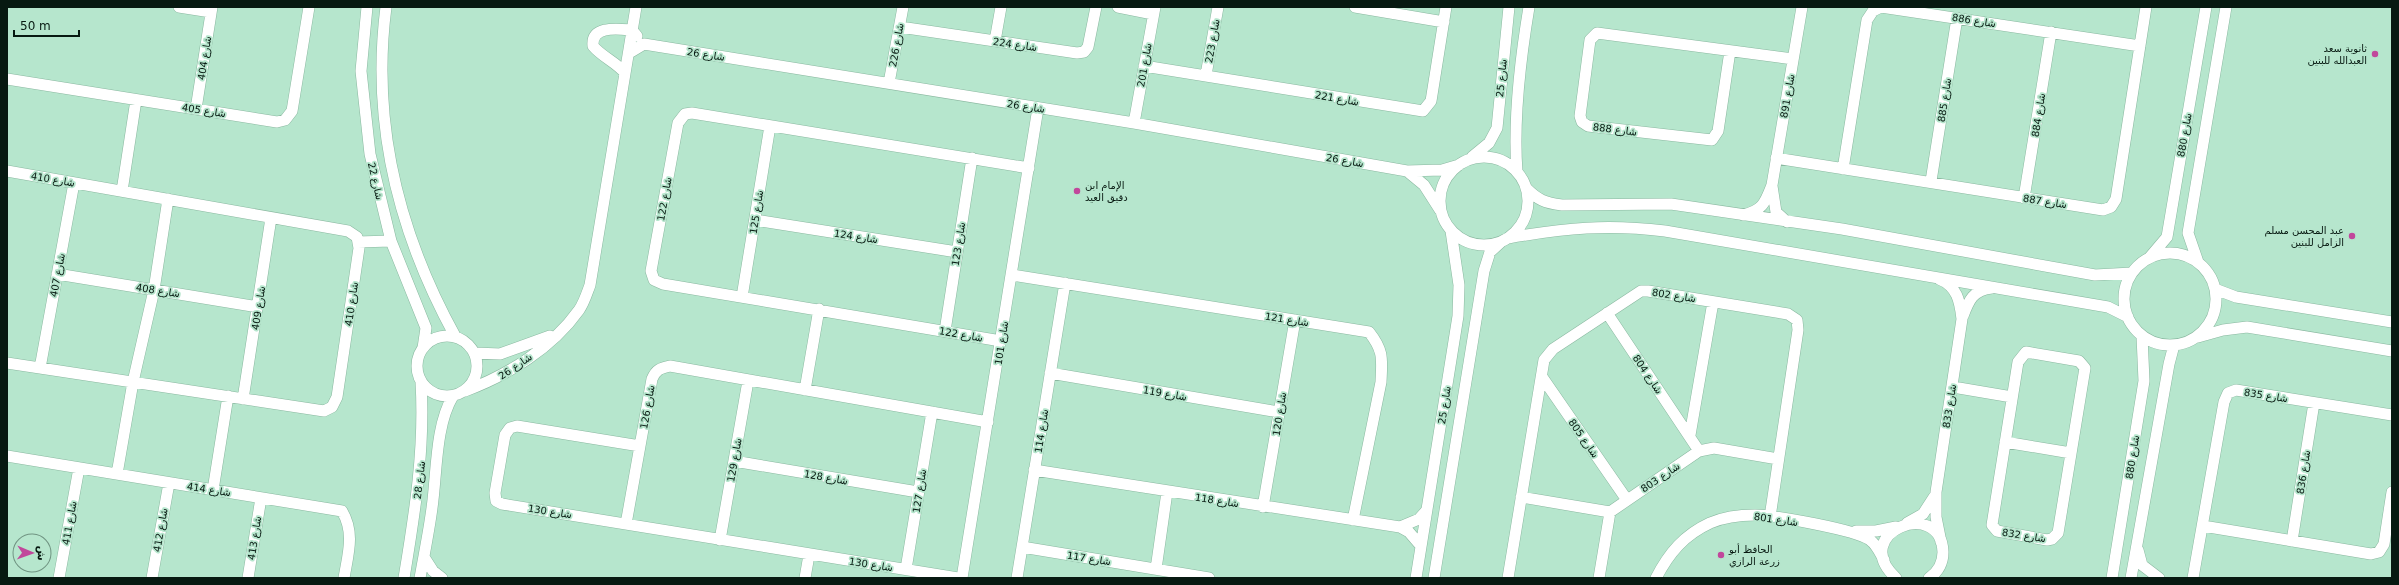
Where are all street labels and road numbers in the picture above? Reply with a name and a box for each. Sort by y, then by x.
street label: شارع 886 [1951,12,1997,30]
street label: شارع 223 [1203,18,1223,64]
street label: شارع 226 [887,22,907,68]
street label: شارع 404 [196,35,214,81]
street label: شارع 224 [992,36,1038,54]
street label: شارع 201 [1135,42,1155,88]
street label: شارع 26 [686,46,726,64]
street label: شارع 25 [1494,59,1510,98]
street label: شارع 891 [1778,73,1798,119]
street label: شارع 885 [1936,77,1954,123]
street label: شارع 221 [1314,89,1360,109]
street label: شارع 884 [2030,92,2048,138]
street label: شارع 26 [1006,98,1046,116]
street label: شارع 405 [181,102,227,120]
street label: شارع 880 [2175,112,2195,158]
street label: شارع 888 [1592,121,1638,139]
street label: شارع 26 [1325,152,1365,170]
street label: شارع 22 [365,161,385,201]
street label: شارع 410 [30,170,76,190]
street label: شارع 122 [655,176,675,222]
street label: شارع 125 [748,189,766,235]
street label: شارع 887 [2022,193,2068,211]
street label: شارع 123 [950,221,968,267]
street label: شارع 124 [833,228,879,246]
street label: شارع 407 [48,252,68,298]
street label: شارع 410 [343,281,361,327]
street label: شارع 408 [135,282,181,300]
street label: شارع 409 [250,285,268,331]
street label: شارع 802 [1651,287,1697,305]
street label: شارع 121 [1264,311,1310,329]
street label: شارع 101 [993,320,1011,366]
street label: شارع 122 [938,325,984,345]
street label: شارع 26 [496,351,535,382]
street label: شارع 804 [1630,353,1665,396]
street label: شارع 833 [1941,383,1959,429]
street label: شارع 126 [638,384,658,430]
street label: شارع 119 [1142,384,1188,404]
street label: شارع 25 [1436,385,1454,425]
street label: شارع 835 [2243,387,2289,405]
street label: شارع 120 [1271,391,1289,437]
street label: شارع 114 [1033,408,1051,454]
street label: شارع 805 [1566,417,1601,460]
street label: شارع 880 [2124,434,2142,480]
street label: شارع 129 [725,437,745,483]
street label: شارع 836 [2295,449,2313,495]
street label: شارع 28 [412,460,428,500]
street label: شارع 803 [1639,460,1682,495]
street label: شارع 128 [803,468,849,488]
street label: شارع 127 [911,468,929,514]
street label: شارع 414 [186,481,232,499]
street label: شارع 118 [1194,492,1240,510]
street label: شارع 411 [60,500,80,546]
street label: شارع 130 [527,503,573,521]
street label: شارع 412 [151,507,171,553]
street label: شارع 801 [1753,511,1799,529]
street label: شارع 413 [246,515,264,561]
street label: شارع 832 [2001,527,2047,545]
street label: شارع 117 [1066,550,1112,568]
street label: شارع 130 [848,556,894,574]

